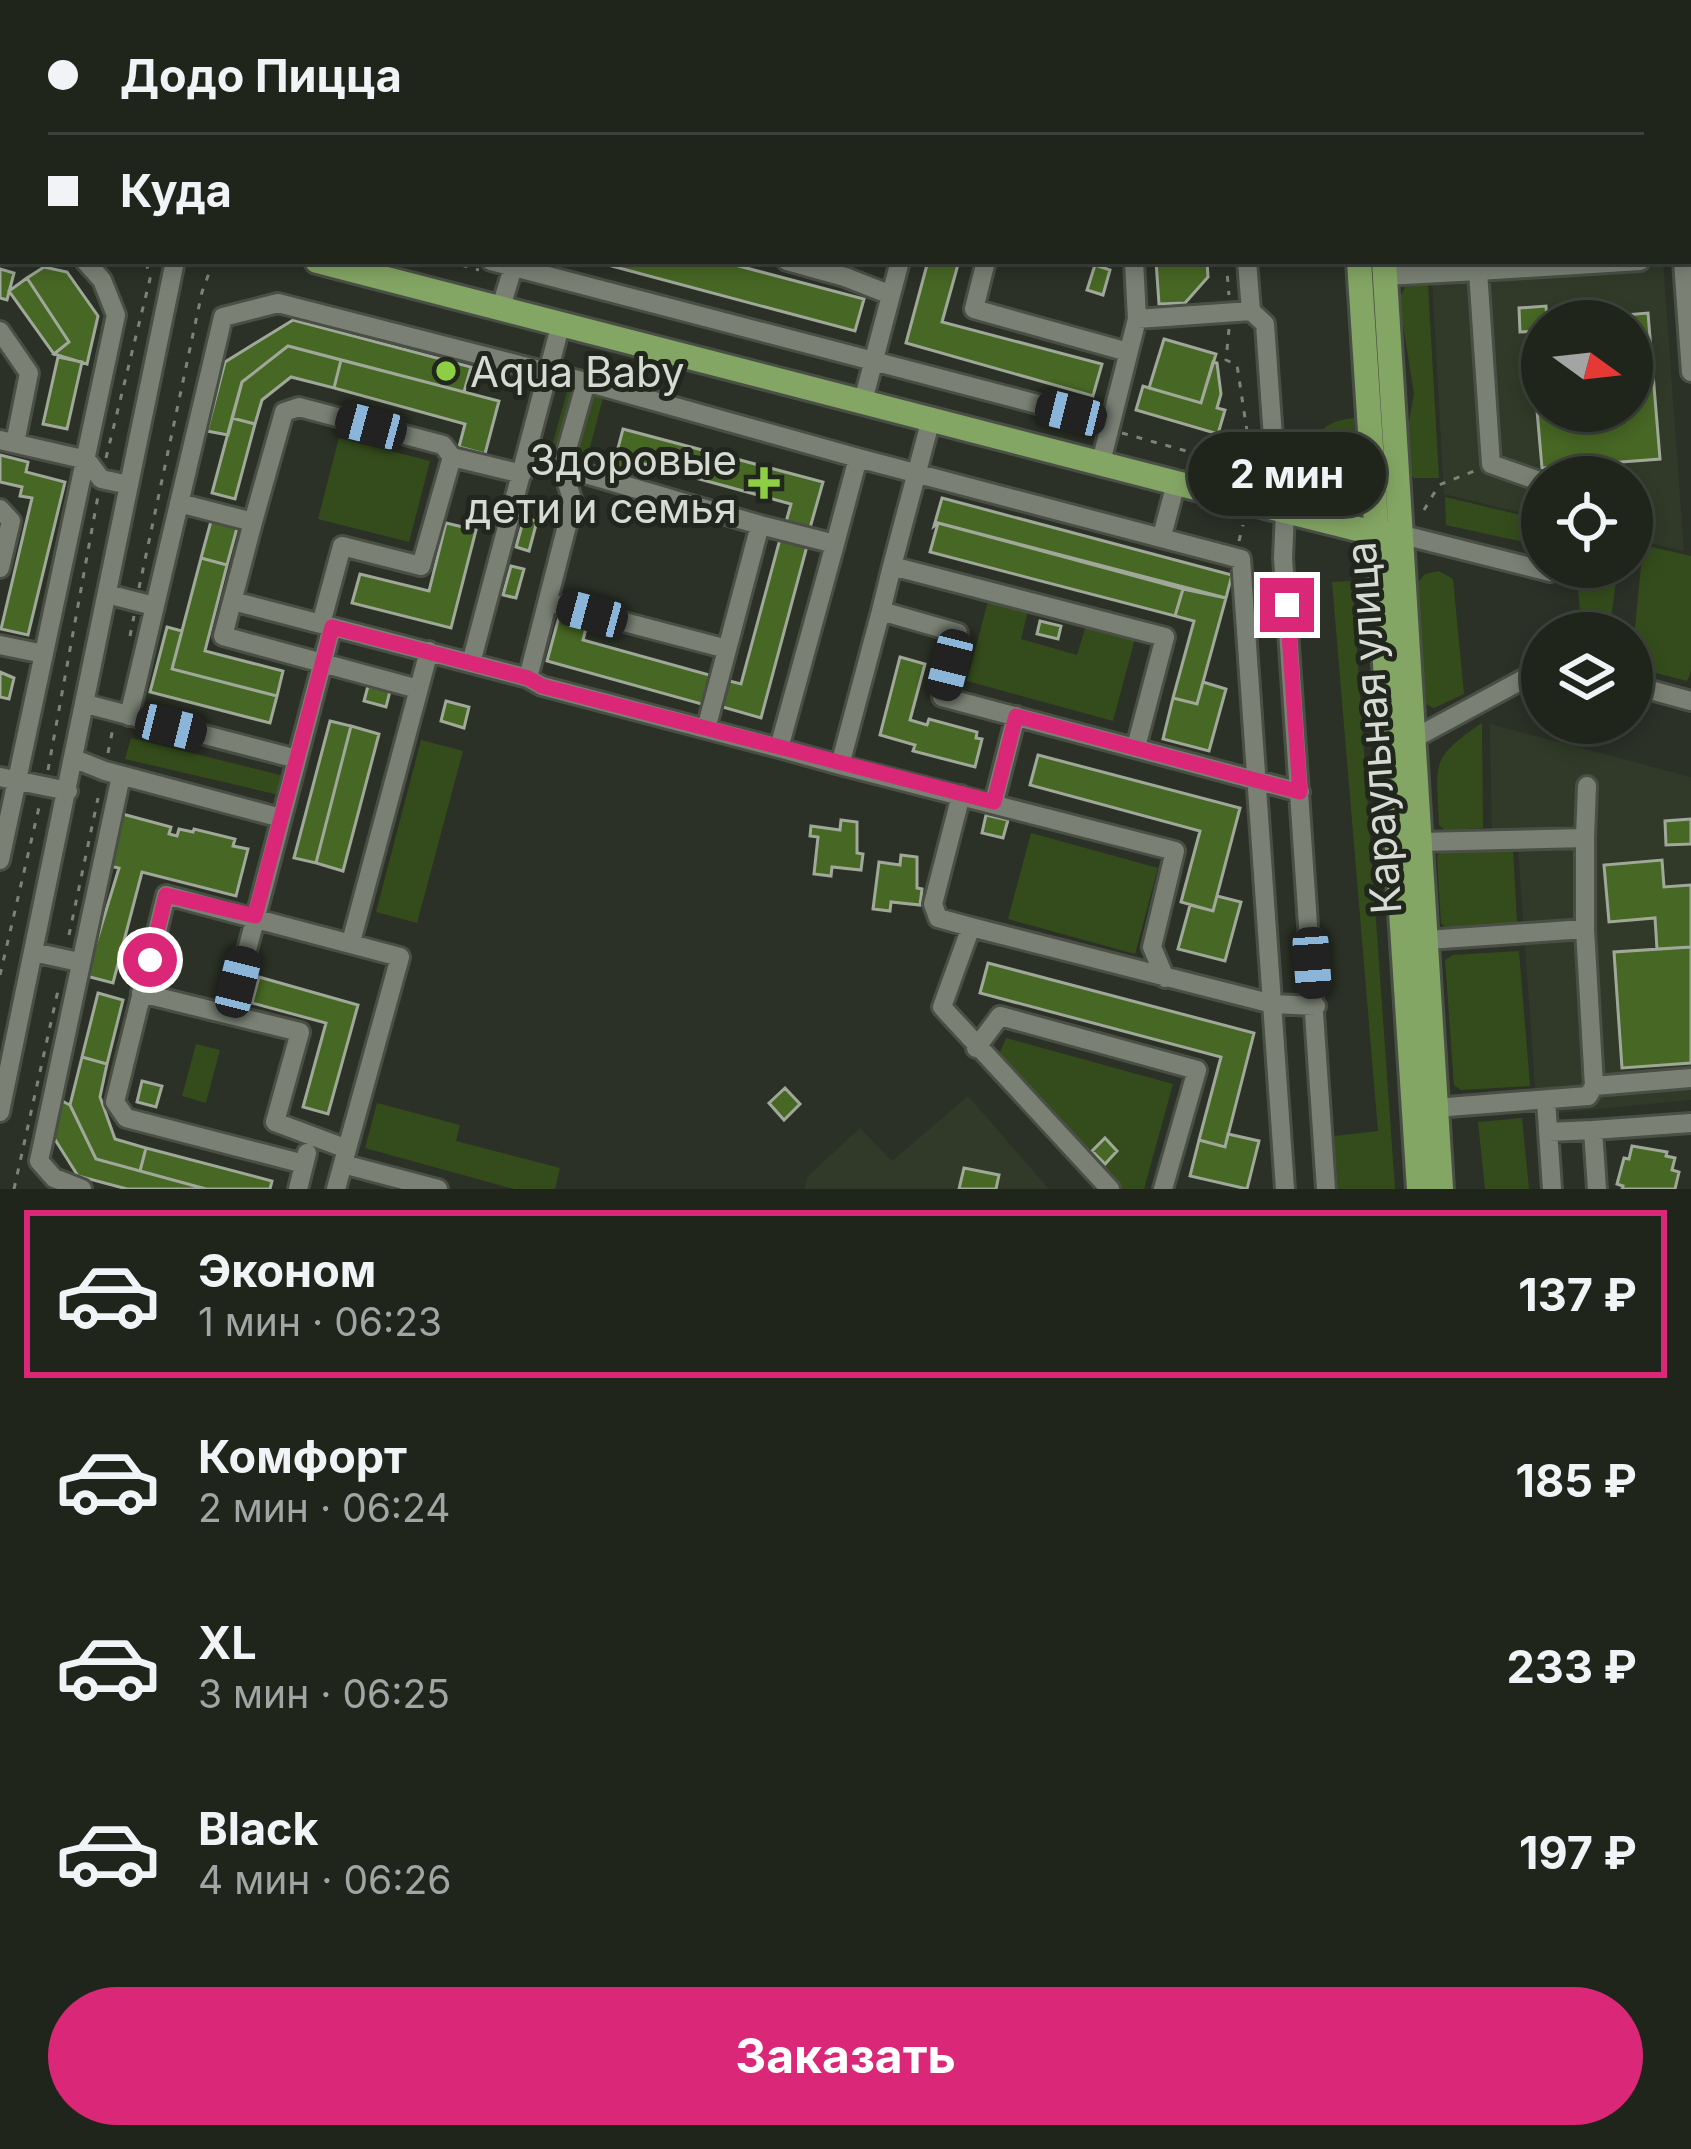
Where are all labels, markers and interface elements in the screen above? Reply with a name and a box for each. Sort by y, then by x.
text: Додо Пицца [120,48,402,103]
text: Куда [120,163,232,218]
north arrow [1521,300,1653,432]
map controls [1521,300,1653,744]
place label: Aqua Baby [470,346,685,397]
marker: Aqua Baby [433,358,459,384]
car [1032,387,1110,439]
car [332,399,410,453]
callout: 2 мин [1188,431,1386,515]
place label: Здоровые дети и семья [465,434,737,533]
text: 2 мин [1230,450,1344,497]
button: locate [1521,456,1653,588]
marker: Здоровые дети и семья [748,467,780,499]
street label: Караульная улица [1335,540,1411,916]
route end [1260,578,1314,632]
car [553,587,631,641]
button: layers [1521,612,1653,744]
car [924,626,976,704]
car [132,701,210,753]
car [1292,926,1332,1000]
route start [123,933,177,987]
car [212,943,264,1021]
icon: car [54,1240,162,1348]
text: Эконом [198,1243,376,1298]
text: 137 ₽ [1518,1267,1637,1322]
text: 1 мин · 06:23 [198,1298,442,1345]
icon: car [54,1426,162,1534]
text: Комфорт [198,1429,407,1484]
text: 185 ₽ [1516,1453,1637,1508]
text: 2 мин · 06:24 [198,1484,450,1531]
icon: car [54,1612,162,1720]
text: XL [198,1615,257,1670]
text: 233 ₽ [1507,1639,1637,1694]
text: 3 мин · 06:25 [198,1670,450,1717]
icon: car [54,1798,162,1906]
text: Black [198,1801,319,1856]
text: 197 ₽ [1519,1825,1637,1880]
text: 4 мин · 06:26 [198,1856,451,1903]
button: Заказать [48,1987,1643,2125]

